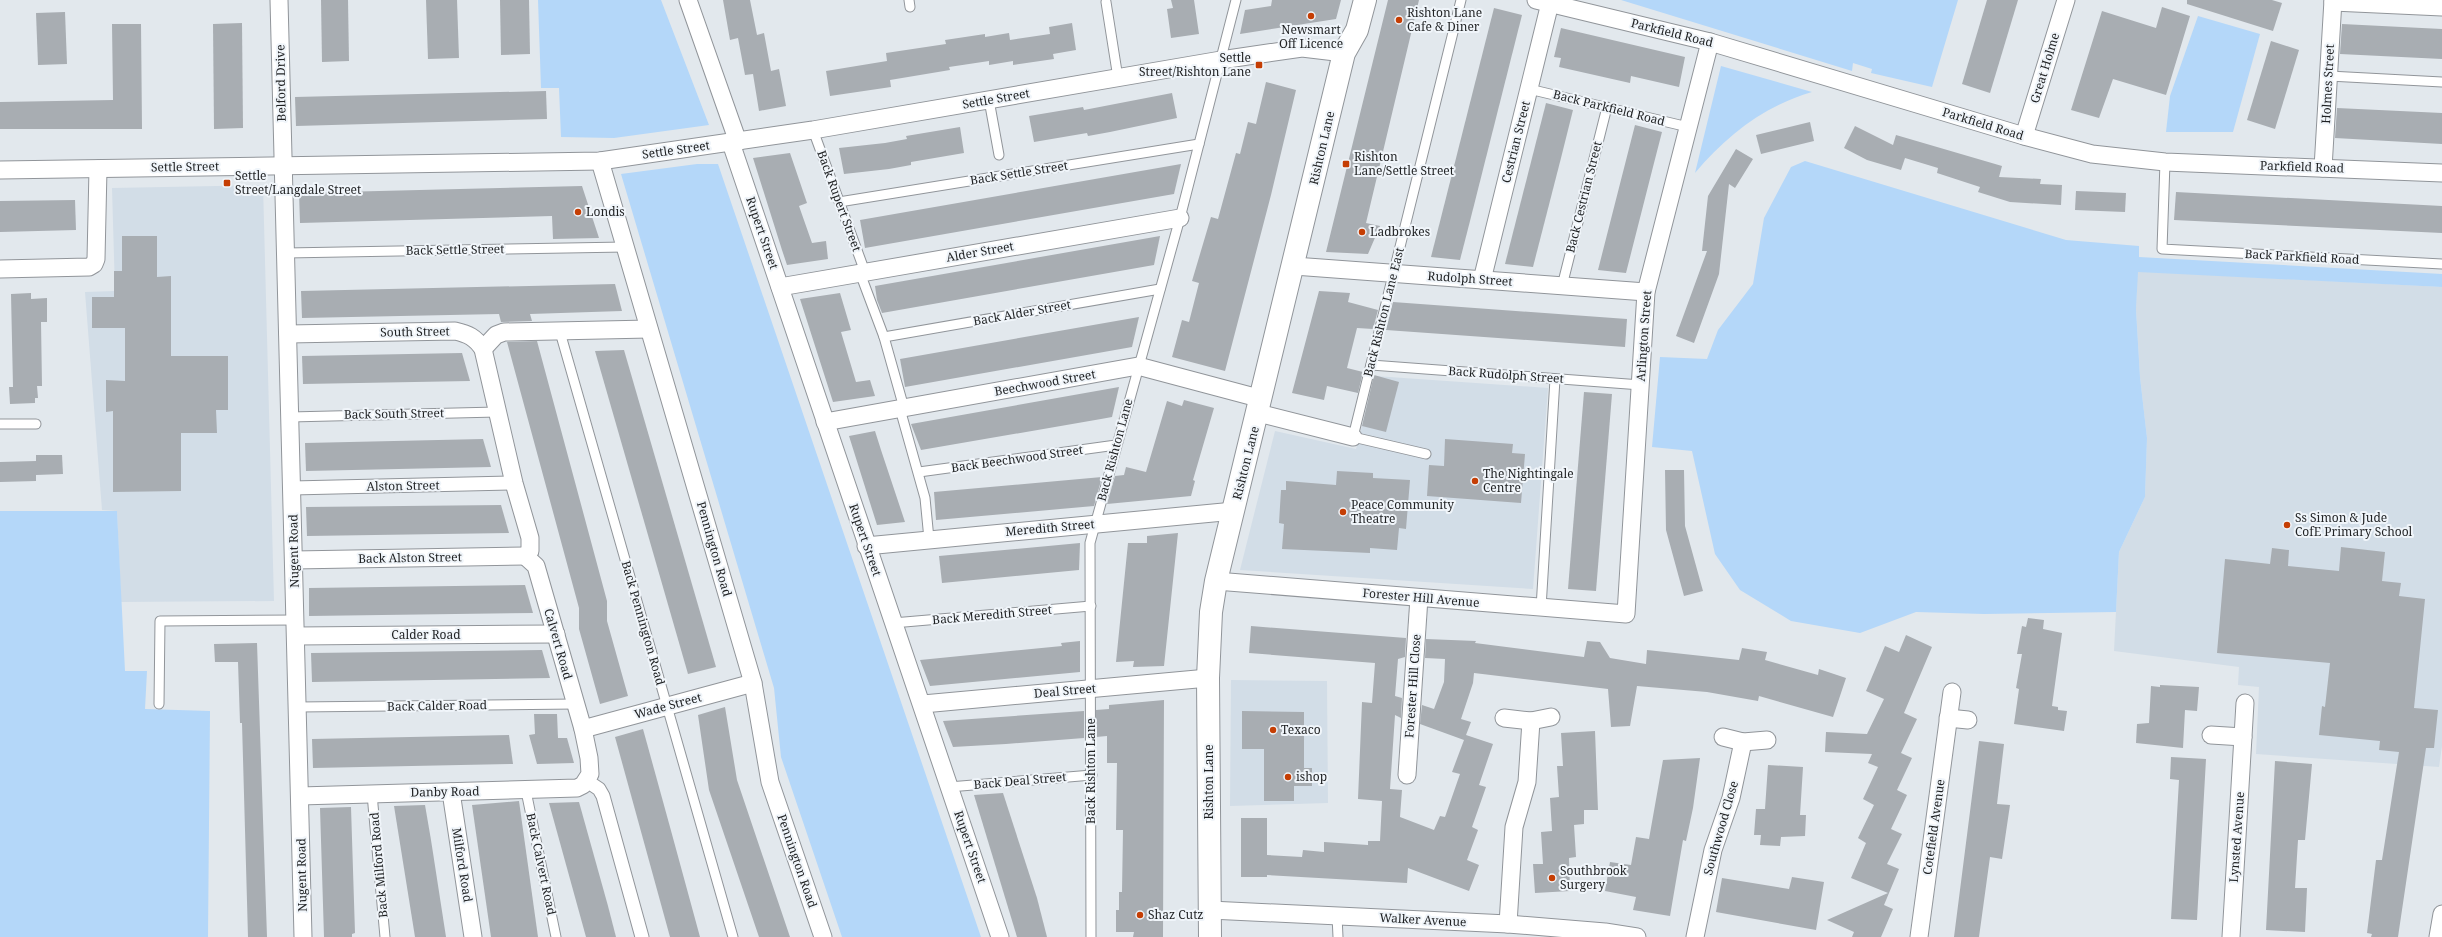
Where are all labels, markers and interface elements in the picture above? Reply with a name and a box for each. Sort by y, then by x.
place label: Rishton Lane Cafe & Diner [1407,4,1482,35]
marker: Newsmart Off Licence [1306,11,1316,21]
street label: Parkfield Road [1629,14,1716,51]
marker: Rishton Lane Cafe & Diner [1394,15,1404,25]
place label: Newsmart Off Licence [1279,21,1343,52]
street label: Great Holme [2026,31,2063,105]
street label: Belford Drive [271,44,290,122]
street label: Holmes Street [2317,44,2338,124]
place label: Settle Street/Rishton Lane [1139,49,1251,80]
marker: Settle Street/Rishton Lane [1254,60,1264,70]
street label: Settle Street [961,84,1031,113]
street label: Back Parkfield Road [1551,85,1667,130]
street label: Cestrian Street [1497,99,1534,185]
street label: Parkfield Road [1940,103,2026,144]
street label: Rishton Lane [1305,109,1338,186]
street label: Settle Street [641,136,711,163]
street label: Back Cestrian Street [1561,139,1606,255]
street label: Back Rupert Street [813,148,866,254]
place label: Rishton Lane/Settle Street [1354,148,1454,179]
street label: Back Settle Street [969,156,1069,189]
street label: Settle Street [151,157,219,176]
street label: Parkfield Road [2260,157,2345,176]
marker: Rishton Lane/Settle Street [1341,159,1351,169]
place label: Settle Street/Langdale Street [235,167,361,198]
marker: Settle Street/Langdale Street [222,178,232,188]
street label: Rupert Street [742,194,783,271]
place label: Londis [586,203,625,220]
marker: Londis [573,207,583,217]
place label: Ladbrokes [1370,223,1430,240]
marker: Ladbrokes [1357,227,1367,237]
street label: Alder Street [945,237,1015,266]
street label: Back Settle Street [405,240,505,259]
street label: Back Rishton Lane East [1359,245,1408,378]
street label: Back Parkfield Road [2244,245,2360,268]
street label: Rudolph Street [1427,267,1513,290]
street label: Arlington Street [1632,290,1655,382]
street label: Back Alder Street [972,296,1072,329]
street label: South Street [380,322,450,341]
street label: Back Rudolph Street [1448,362,1564,387]
street label: Beechwood Street [993,365,1097,400]
street label: Back Rishton Lane [1093,397,1136,503]
street label: Back South Street [344,404,444,423]
street label: Rishton Lane [1228,424,1263,501]
street label: Back Beechwood Street [950,441,1084,476]
place label: The Nightingale Centre [1483,465,1574,496]
street label: Alston Street [366,476,440,495]
marker: The Nightingale Centre [1470,476,1480,486]
place label: Peace Community Theatre [1351,496,1454,527]
street label: Pennington Road [693,499,736,599]
street label: Rupert Street [845,501,886,578]
marker: Peace Community Theatre [1338,507,1348,517]
place label: Ss Simon & Jude CofE Primary School [2295,509,2413,540]
street label: Nugent Road [284,513,303,588]
street label: Meredith Street [1005,515,1095,540]
marker: Ss Simon & Jude CofE Primary School [2282,520,2292,530]
street label: Back Alston Street [358,548,462,567]
street label: Back Pennington Road [618,559,670,688]
street label: Forester Hill Avenue [1362,584,1480,611]
street label: Back Meredith Street [931,601,1052,628]
street label: Calvert Road [540,606,577,682]
street label: Calder Road [391,626,461,643]
street label: Forester Hill Close [1400,633,1425,739]
street label: Deal Street [1033,679,1097,702]
street label: Wade Street [632,688,703,723]
street label: Back Calder Road [387,696,488,715]
street label: Back Rishton Lane [1082,718,1099,824]
place label: Texaco [1281,721,1321,738]
marker: Texaco [1268,725,1278,735]
street label: Rishton Lane [1200,744,1217,820]
street label: Back Deal Street [973,768,1067,793]
place label: ishop [1296,768,1327,785]
marker: ishop [1283,772,1293,782]
street label: Cotefield Avenue [1918,778,1949,876]
street label: Southwood Close [1699,779,1742,877]
street label: Danby Road [410,782,480,801]
street label: Lynsted Avenue [2225,791,2248,883]
street label: Rupert Street [950,808,991,885]
street label: Back Milford Road [365,811,392,919]
street label: Back Calvert Road [522,811,561,917]
street label: Pennington Road [773,812,822,911]
street label: Milford Road [448,826,477,904]
street label: Nugent Road [292,837,311,912]
place label: Southbrook Surgery [1560,862,1628,893]
marker: Southbrook Surgery [1547,873,1557,883]
place label: Shaz Cutz [1148,906,1204,923]
street label: Walker Avenue [1379,909,1467,930]
marker: Shaz Cutz [1135,910,1145,920]

